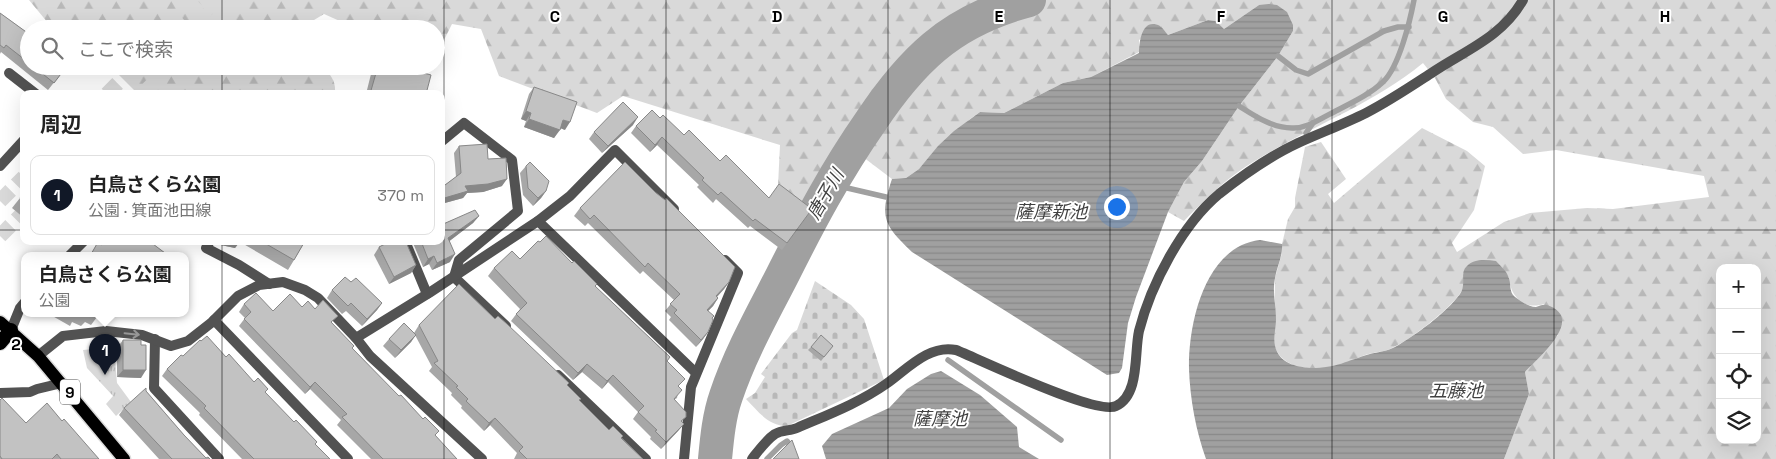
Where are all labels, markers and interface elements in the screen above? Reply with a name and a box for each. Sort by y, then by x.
text: C [550,6,560,27]
text: D [772,6,782,27]
text: E [995,6,1004,27]
text: F [1217,6,1226,27]
text: G [1438,6,1448,27]
text: H [1660,6,1670,27]
search box [20,20,445,75]
icon: search [38,34,66,62]
text: ここで検索 [78,37,173,62]
text: 周辺 [40,111,82,138]
water label: 唐子川 [802,163,849,223]
text: 白鳥さくら公園 [88,172,221,197]
text: 1 [53,185,61,206]
text: 370 m [377,185,424,206]
your location [1104,194,1130,220]
text: 公園 · 箕面池田線 [88,200,211,221]
water label: 薩摩新池 [1015,200,1089,223]
popup [21,252,189,317]
text: 白鳥さくら公園 [38,262,172,287]
map controls [1716,264,1761,444]
button: + [1716,264,1761,309]
text: 公園 [38,290,71,311]
button: − [1716,309,1761,354]
one-way arrow [124,329,140,338]
text: 2 [11,334,21,355]
pin: 1 [89,334,121,375]
button: locate [1716,354,1761,399]
water label: 五藤池 [1429,379,1485,402]
road number: 9 [60,380,80,404]
button: layers [1716,399,1761,444]
water label: 薩摩池 [913,407,969,430]

